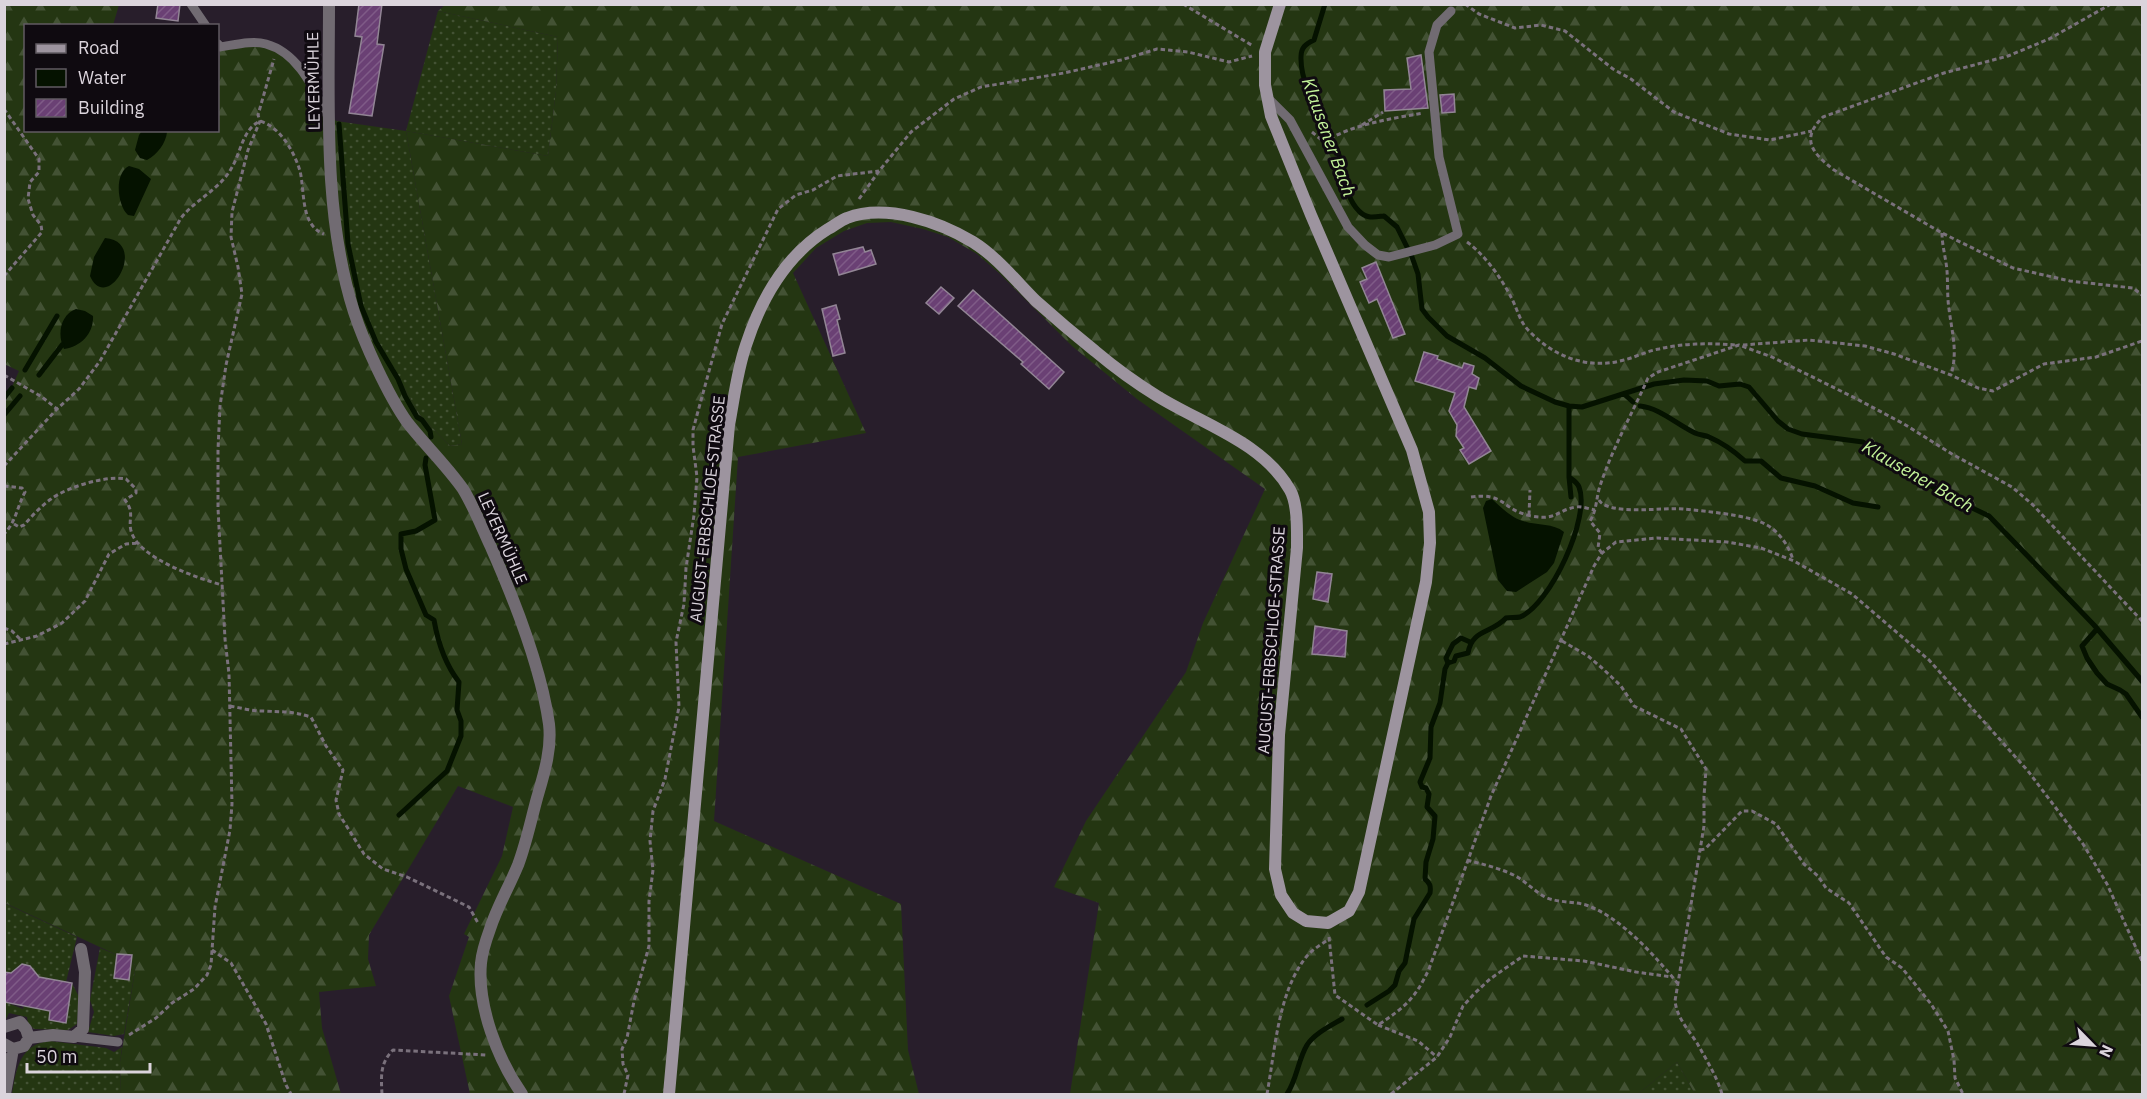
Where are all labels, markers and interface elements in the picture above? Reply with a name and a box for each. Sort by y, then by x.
legend [24,24,219,132]
street label: LEYERMÜHLE [302,32,324,130]
text: Road [78,36,119,59]
text: Water [78,66,127,89]
water label: Klausener Bach [1297,74,1361,200]
text: Building [78,96,145,119]
street label: AUGUST-ERBSCHLOE-STRASSE [685,395,729,623]
water label: Klausener Bach [1858,435,1978,517]
street label: LEYERMÜHLE [474,489,532,587]
street label: AUGUST-ERBSCHLOE-STRASSE [1253,526,1289,754]
north arrow [2063,1015,2123,1075]
scale bar [27,1036,150,1074]
text: N [2095,1042,2118,1061]
text: 50 m [36,1045,78,1068]

